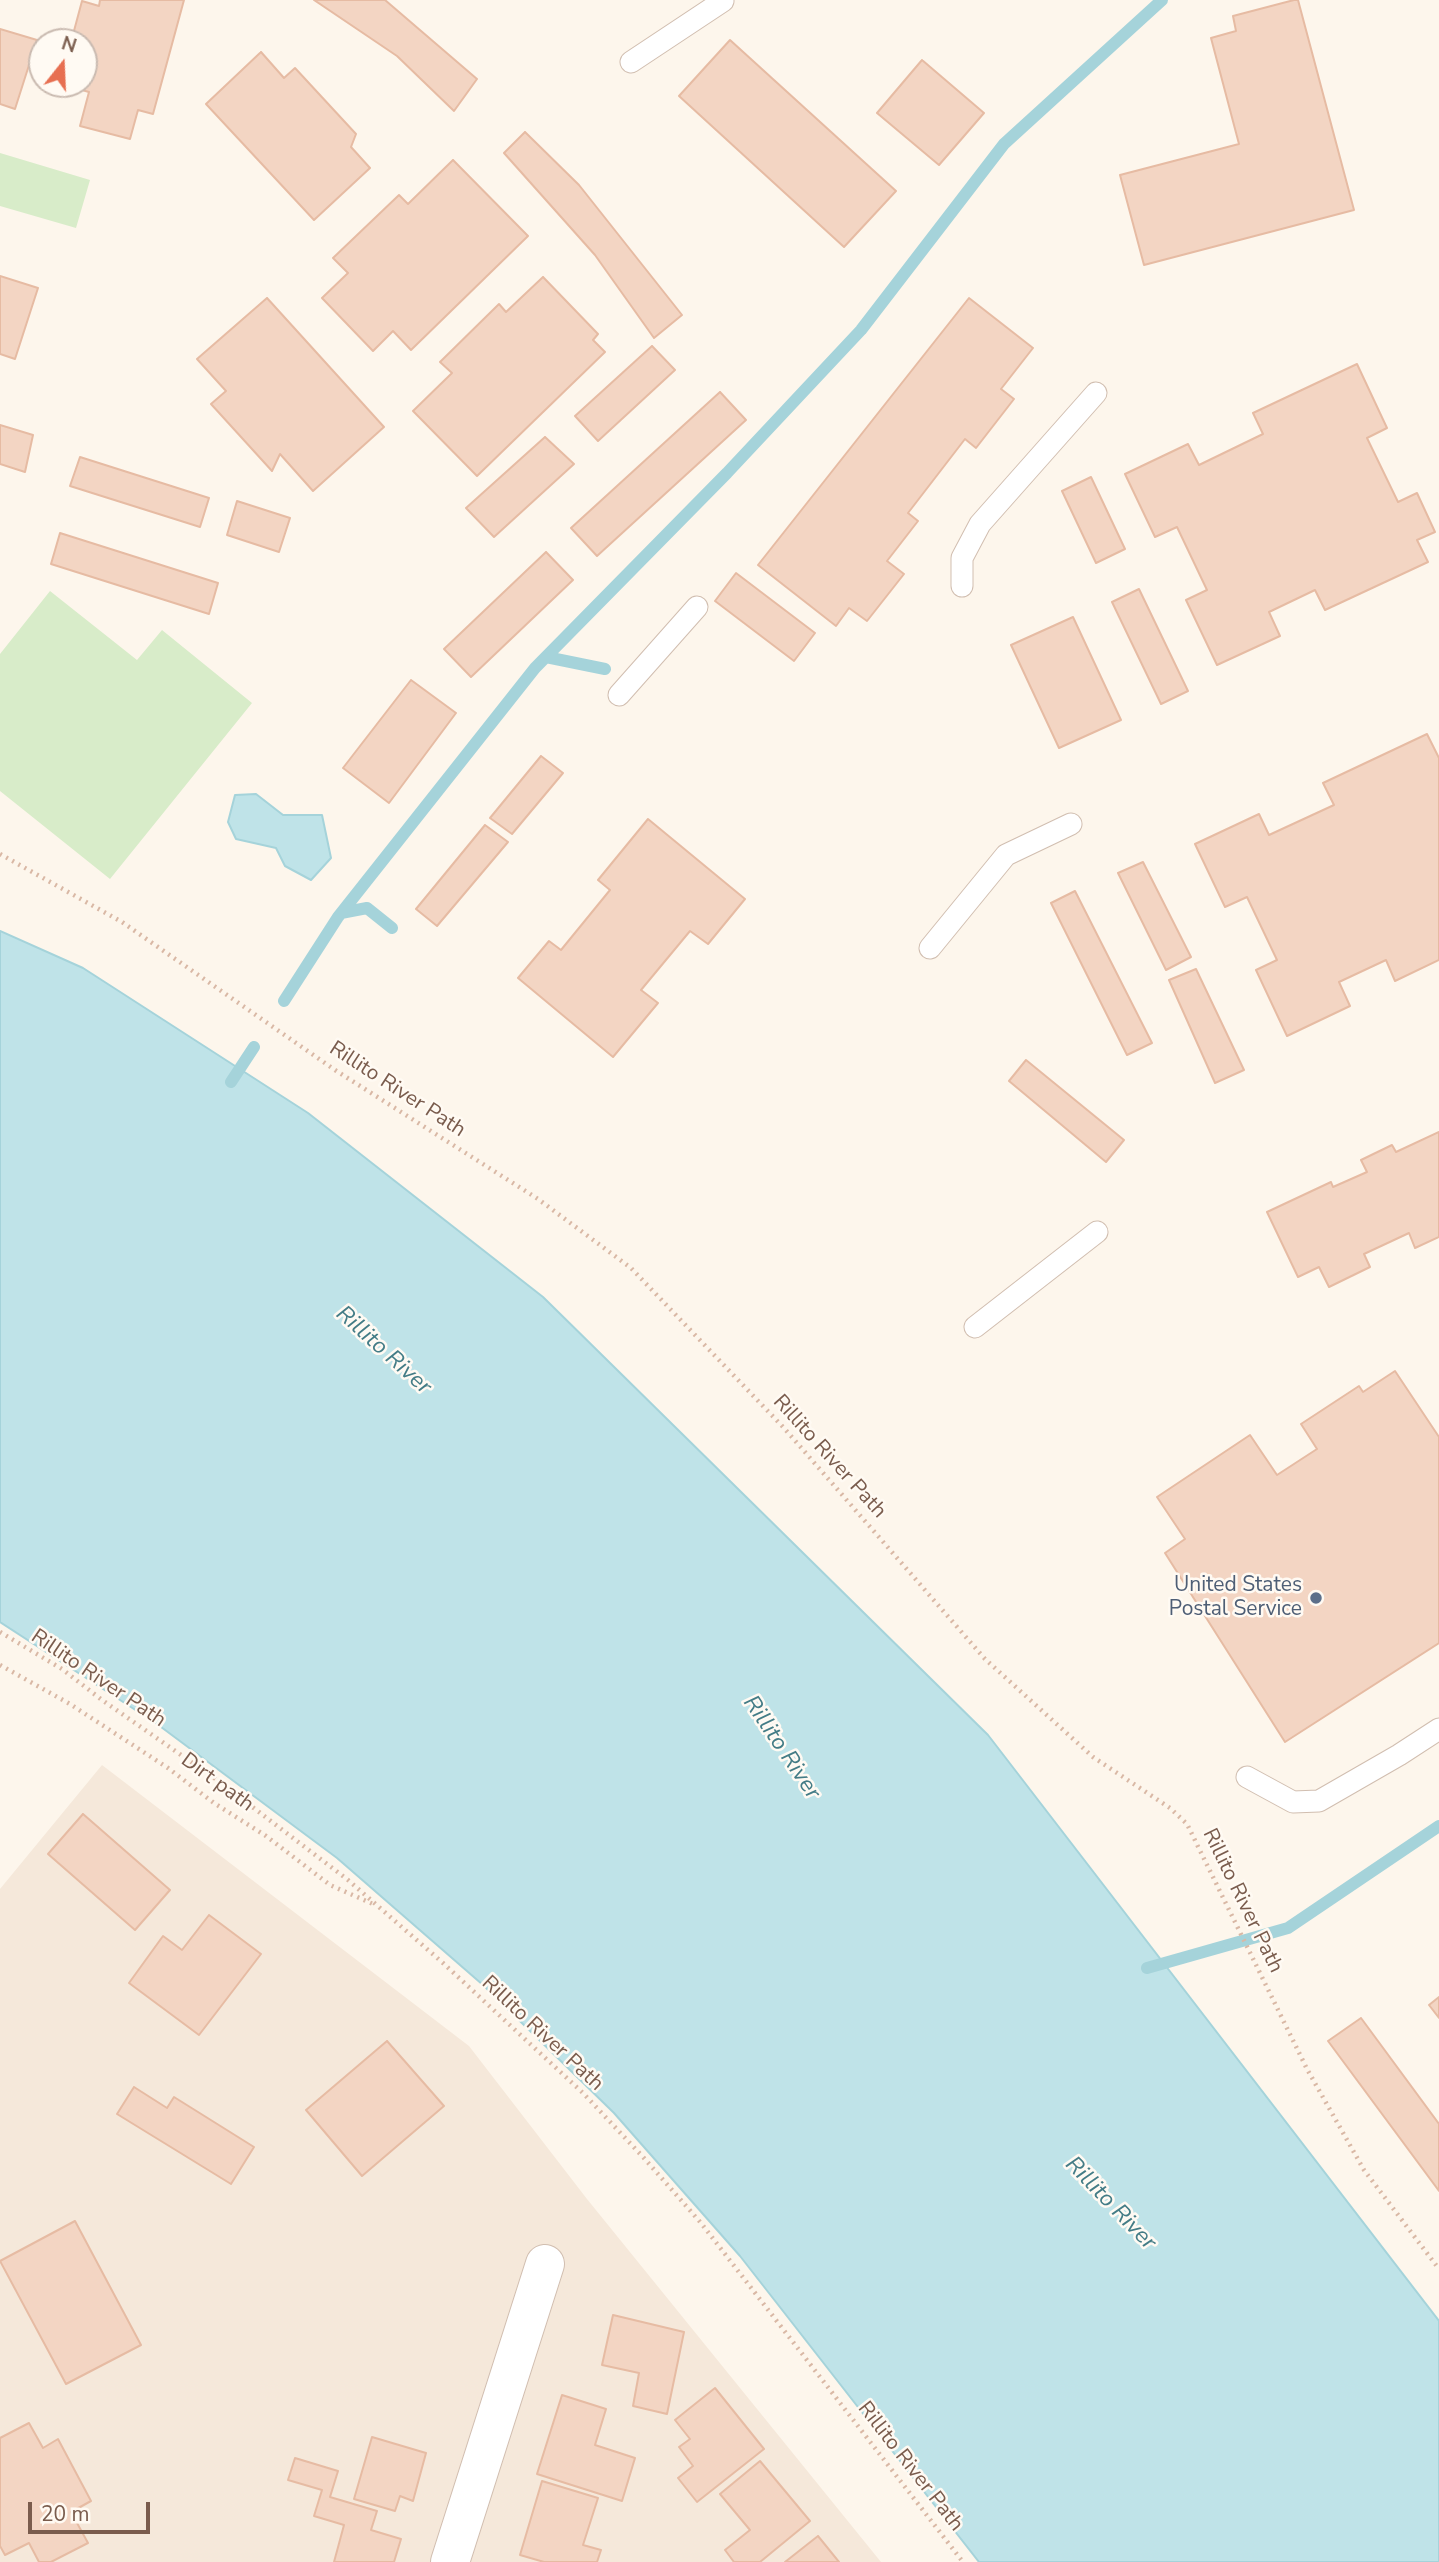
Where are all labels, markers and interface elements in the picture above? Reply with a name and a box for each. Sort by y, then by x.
north arrow [28,28,98,98]
text: N [58,30,80,59]
street label: Rillito River Path [324,1037,470,1143]
water label: Rillito River [329,1301,437,1401]
street label: Rillito River Path [767,1390,891,1524]
place label: United States Postal Service [1169,1573,1302,1623]
marker: United States Postal Service [1308,1590,1324,1606]
street label: Rillito River Path [26,1625,170,1733]
water label: Rillito River [736,1691,826,1805]
street label: Dirt path [176,1748,258,1818]
street label: Rillito River Path [1196,1825,1288,1977]
street label: Rillito River Path [476,1971,608,2097]
water label: Rillito River [1059,2152,1161,2256]
street label: Rillito River Path [852,2397,968,2537]
scale bar [32,2488,154,2532]
text: 20 m [41,2500,90,2528]

